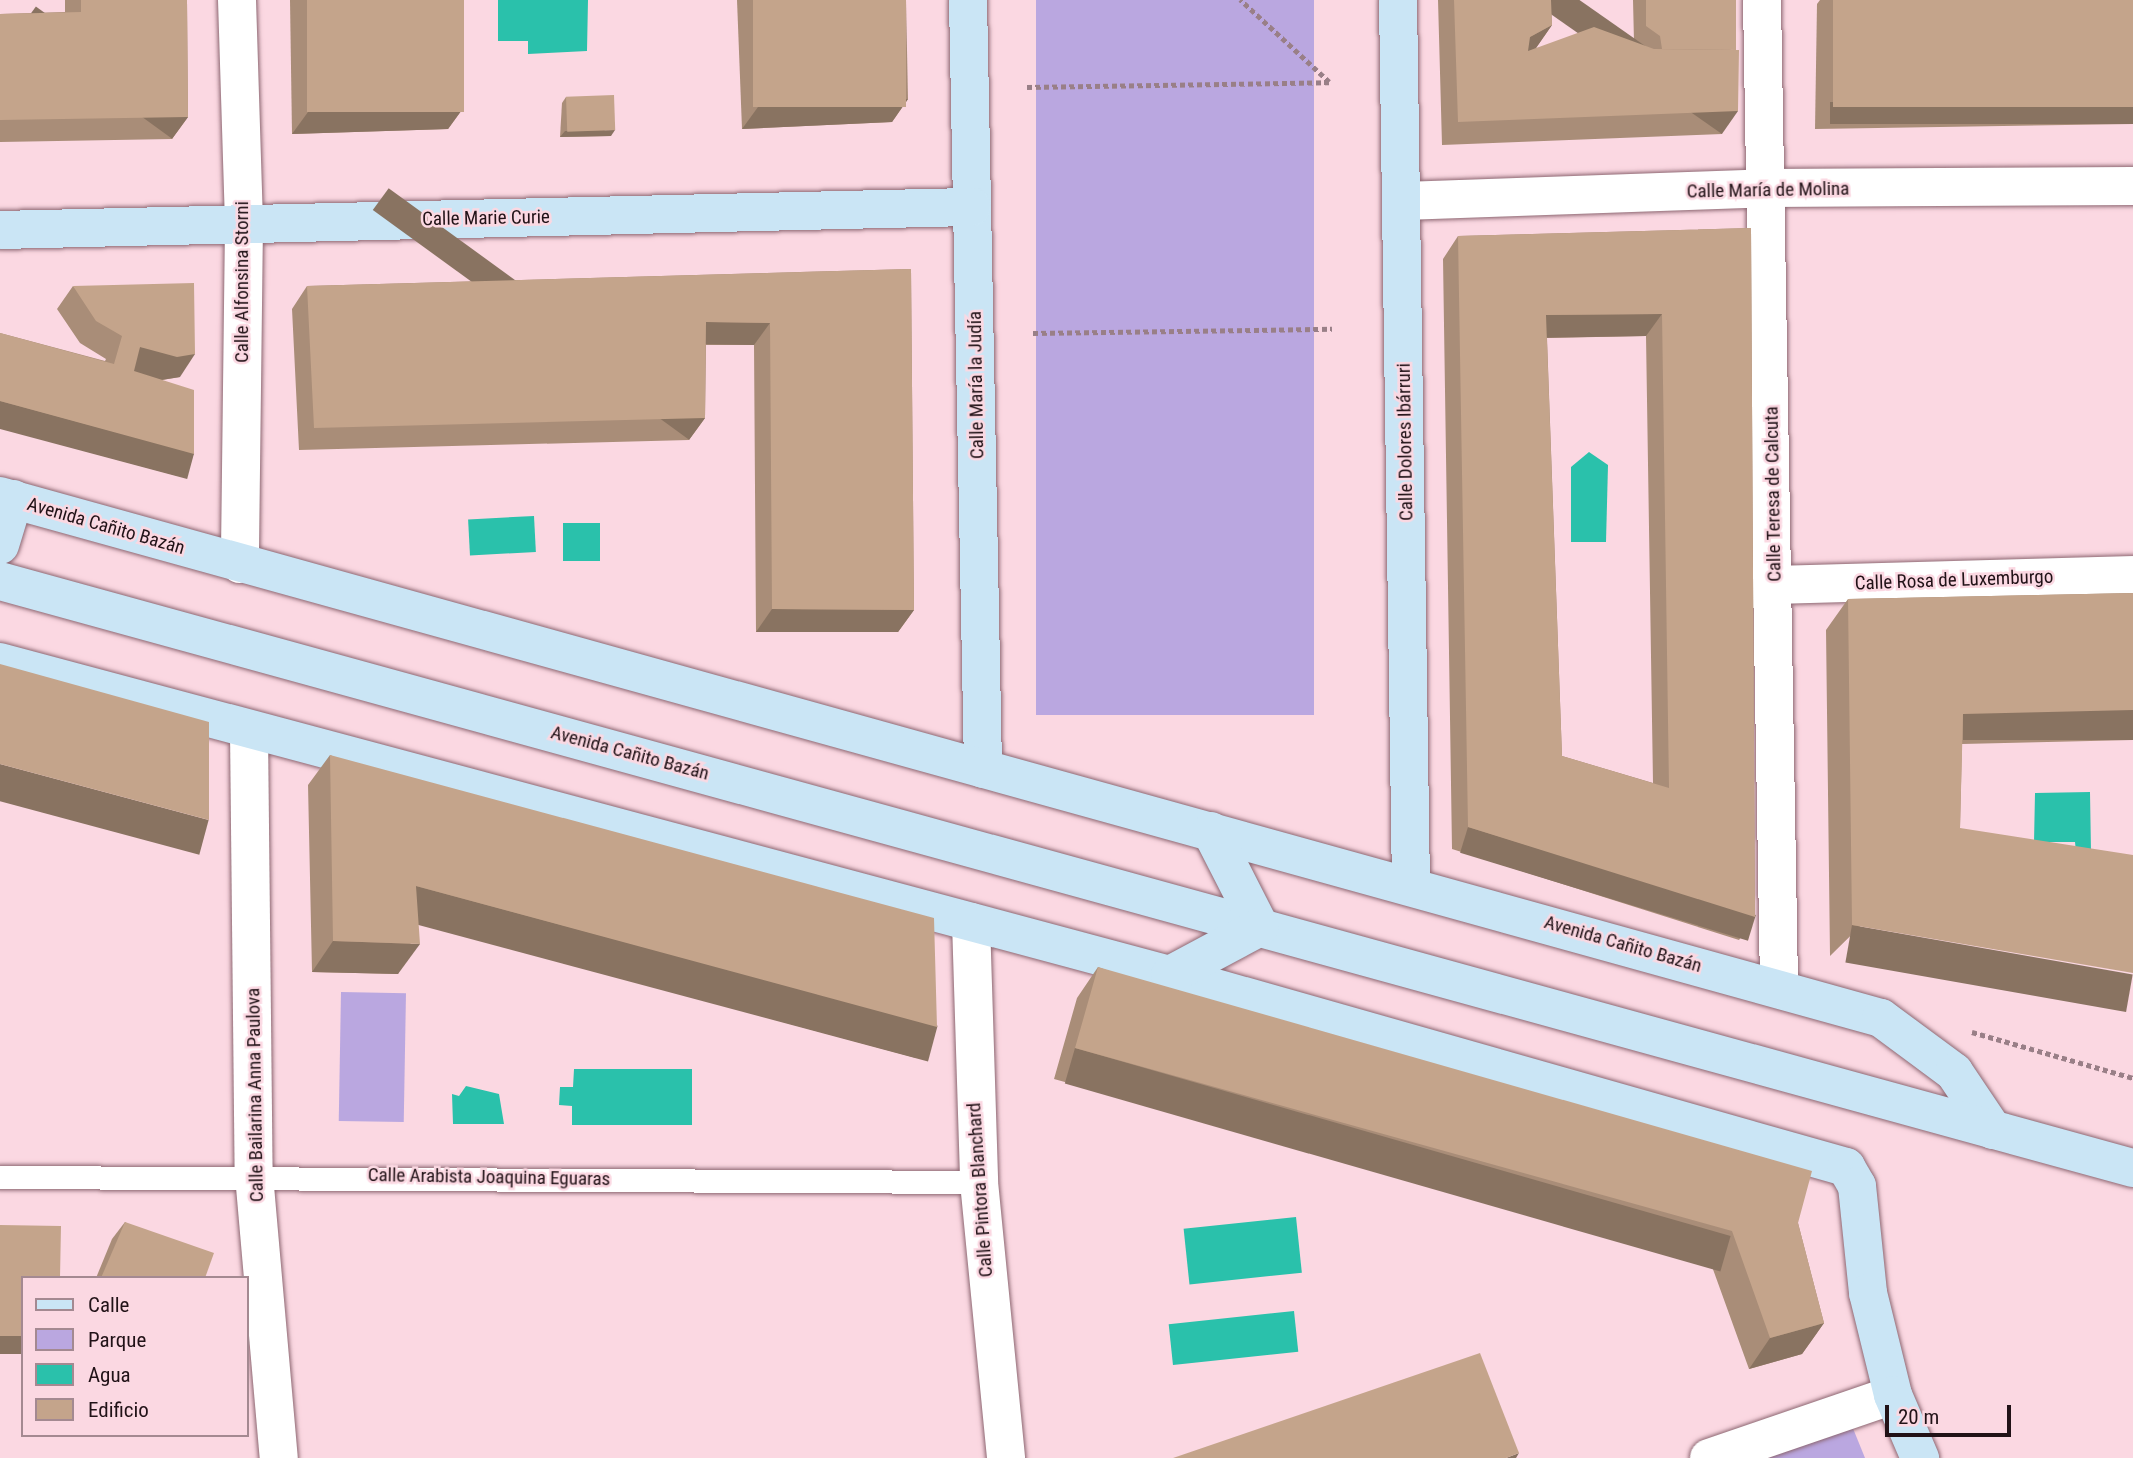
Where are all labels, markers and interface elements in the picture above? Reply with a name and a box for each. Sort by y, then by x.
street label: Calle María de Molina [1686,177,1850,203]
street label: Calle Alfonsina Storni [231,201,253,363]
street label: Calle Marie Curie [422,205,550,231]
street label: Calle María la Judía [963,311,989,459]
street label: Calle Dolores Ibárruri [1392,363,1418,521]
street label: Calle Teresa de Calcuta [1760,406,1786,582]
street label: Avenida Cañito Bazán [25,493,187,559]
street label: Calle Rosa de Luxemburgo [1854,565,2054,595]
street label: Avenida Cañito Bazán [548,721,712,785]
street label: Avenida Cañito Bazán [1542,911,1704,977]
street label: Calle Bailarina Anna Paulova [242,988,268,1202]
street label: Calle Pintora Blanchard [963,1102,997,1278]
street label: Calle Arabista Joaquina Eguaras [368,1163,610,1191]
legend [21,1276,248,1437]
text: Calle [88,1293,129,1317]
text: Parque [88,1328,146,1352]
text: Agua [88,1363,131,1387]
scale bar [1888,1392,2014,1436]
text: Edificio [88,1398,149,1422]
text: 20 m [1898,1405,1939,1429]

